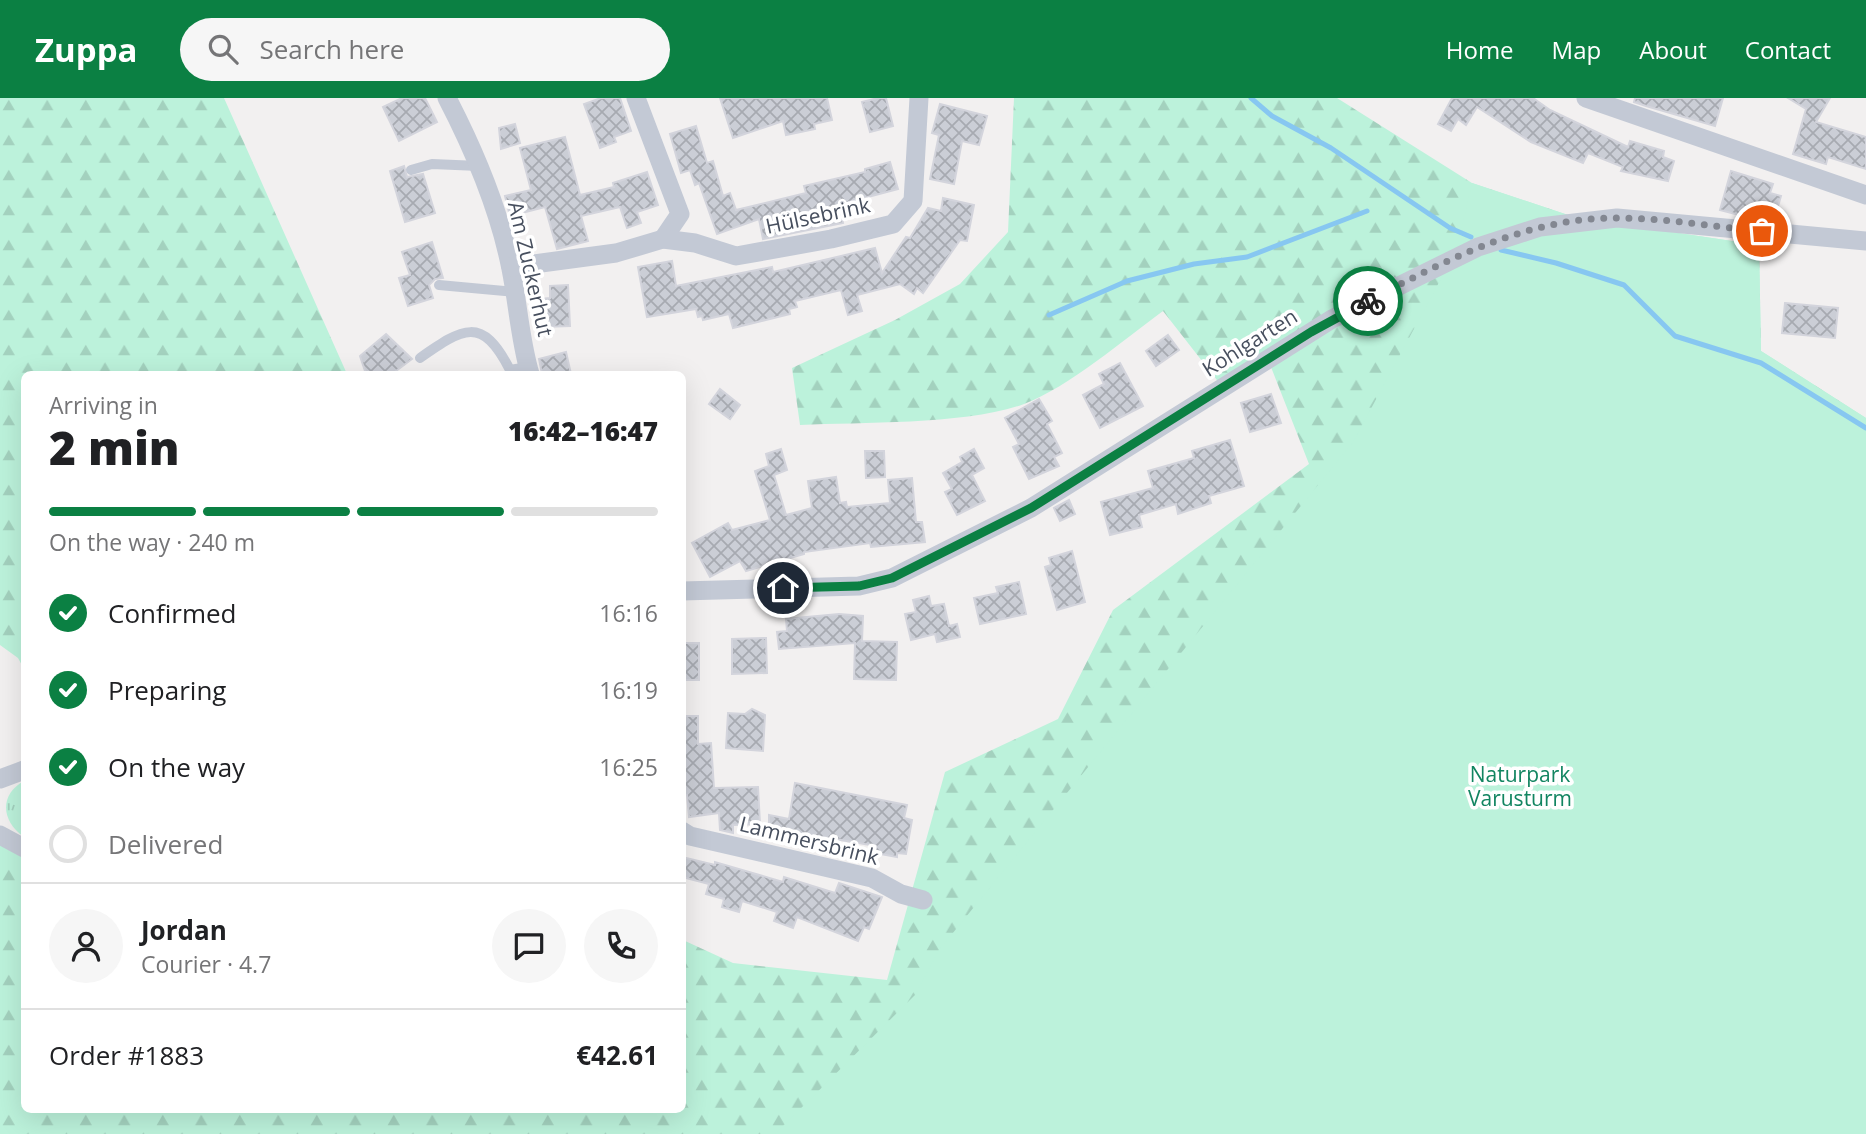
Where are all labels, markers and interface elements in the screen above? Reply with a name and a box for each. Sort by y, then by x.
search box [180,18,670,81]
text: Zuppa [35,27,138,72]
icon: search [204,30,242,68]
text: Search here [260,31,404,67]
text: Home [1446,33,1514,66]
text: Map [1552,33,1601,66]
text: About [1639,33,1707,66]
text: Contact [1745,33,1831,66]
street label: Hülsebrink [763,190,873,240]
street label: Am Zuckerhut [502,198,560,339]
pin [1732,201,1792,261]
icon: bag [1743,212,1781,250]
courier [1333,266,1403,336]
icon: bike [1349,282,1387,320]
street label: Kohlgarten [1196,302,1302,383]
text: Arriving in [49,389,158,421]
text: 16:42–16:47 [508,413,658,449]
text: 2 min [49,416,180,478]
text: On the way · 240 m [49,526,255,558]
pin [753,558,813,618]
icon: home [764,569,802,607]
icon: check [49,594,87,632]
text: Confirmed [108,595,236,631]
text: 16:16 [599,597,658,629]
icon: check [49,671,87,709]
text: Preparing [108,672,226,708]
text: 16:19 [599,674,658,706]
icon: check [49,748,87,786]
text: On the way [108,749,245,785]
text: 16:25 [599,751,658,783]
park label: Naturpark Varusturm [1468,760,1572,812]
street label: Lammersbrink [737,809,882,871]
text: Delivered [108,826,223,862]
button: person [49,909,123,983]
button: chat [492,909,566,983]
button: phone [584,909,658,983]
text: Jordan [141,912,227,948]
text: Courier · 4.7 [141,948,271,980]
text: Order #1883 [49,1037,204,1073]
text: €42.61 [576,1037,658,1073]

